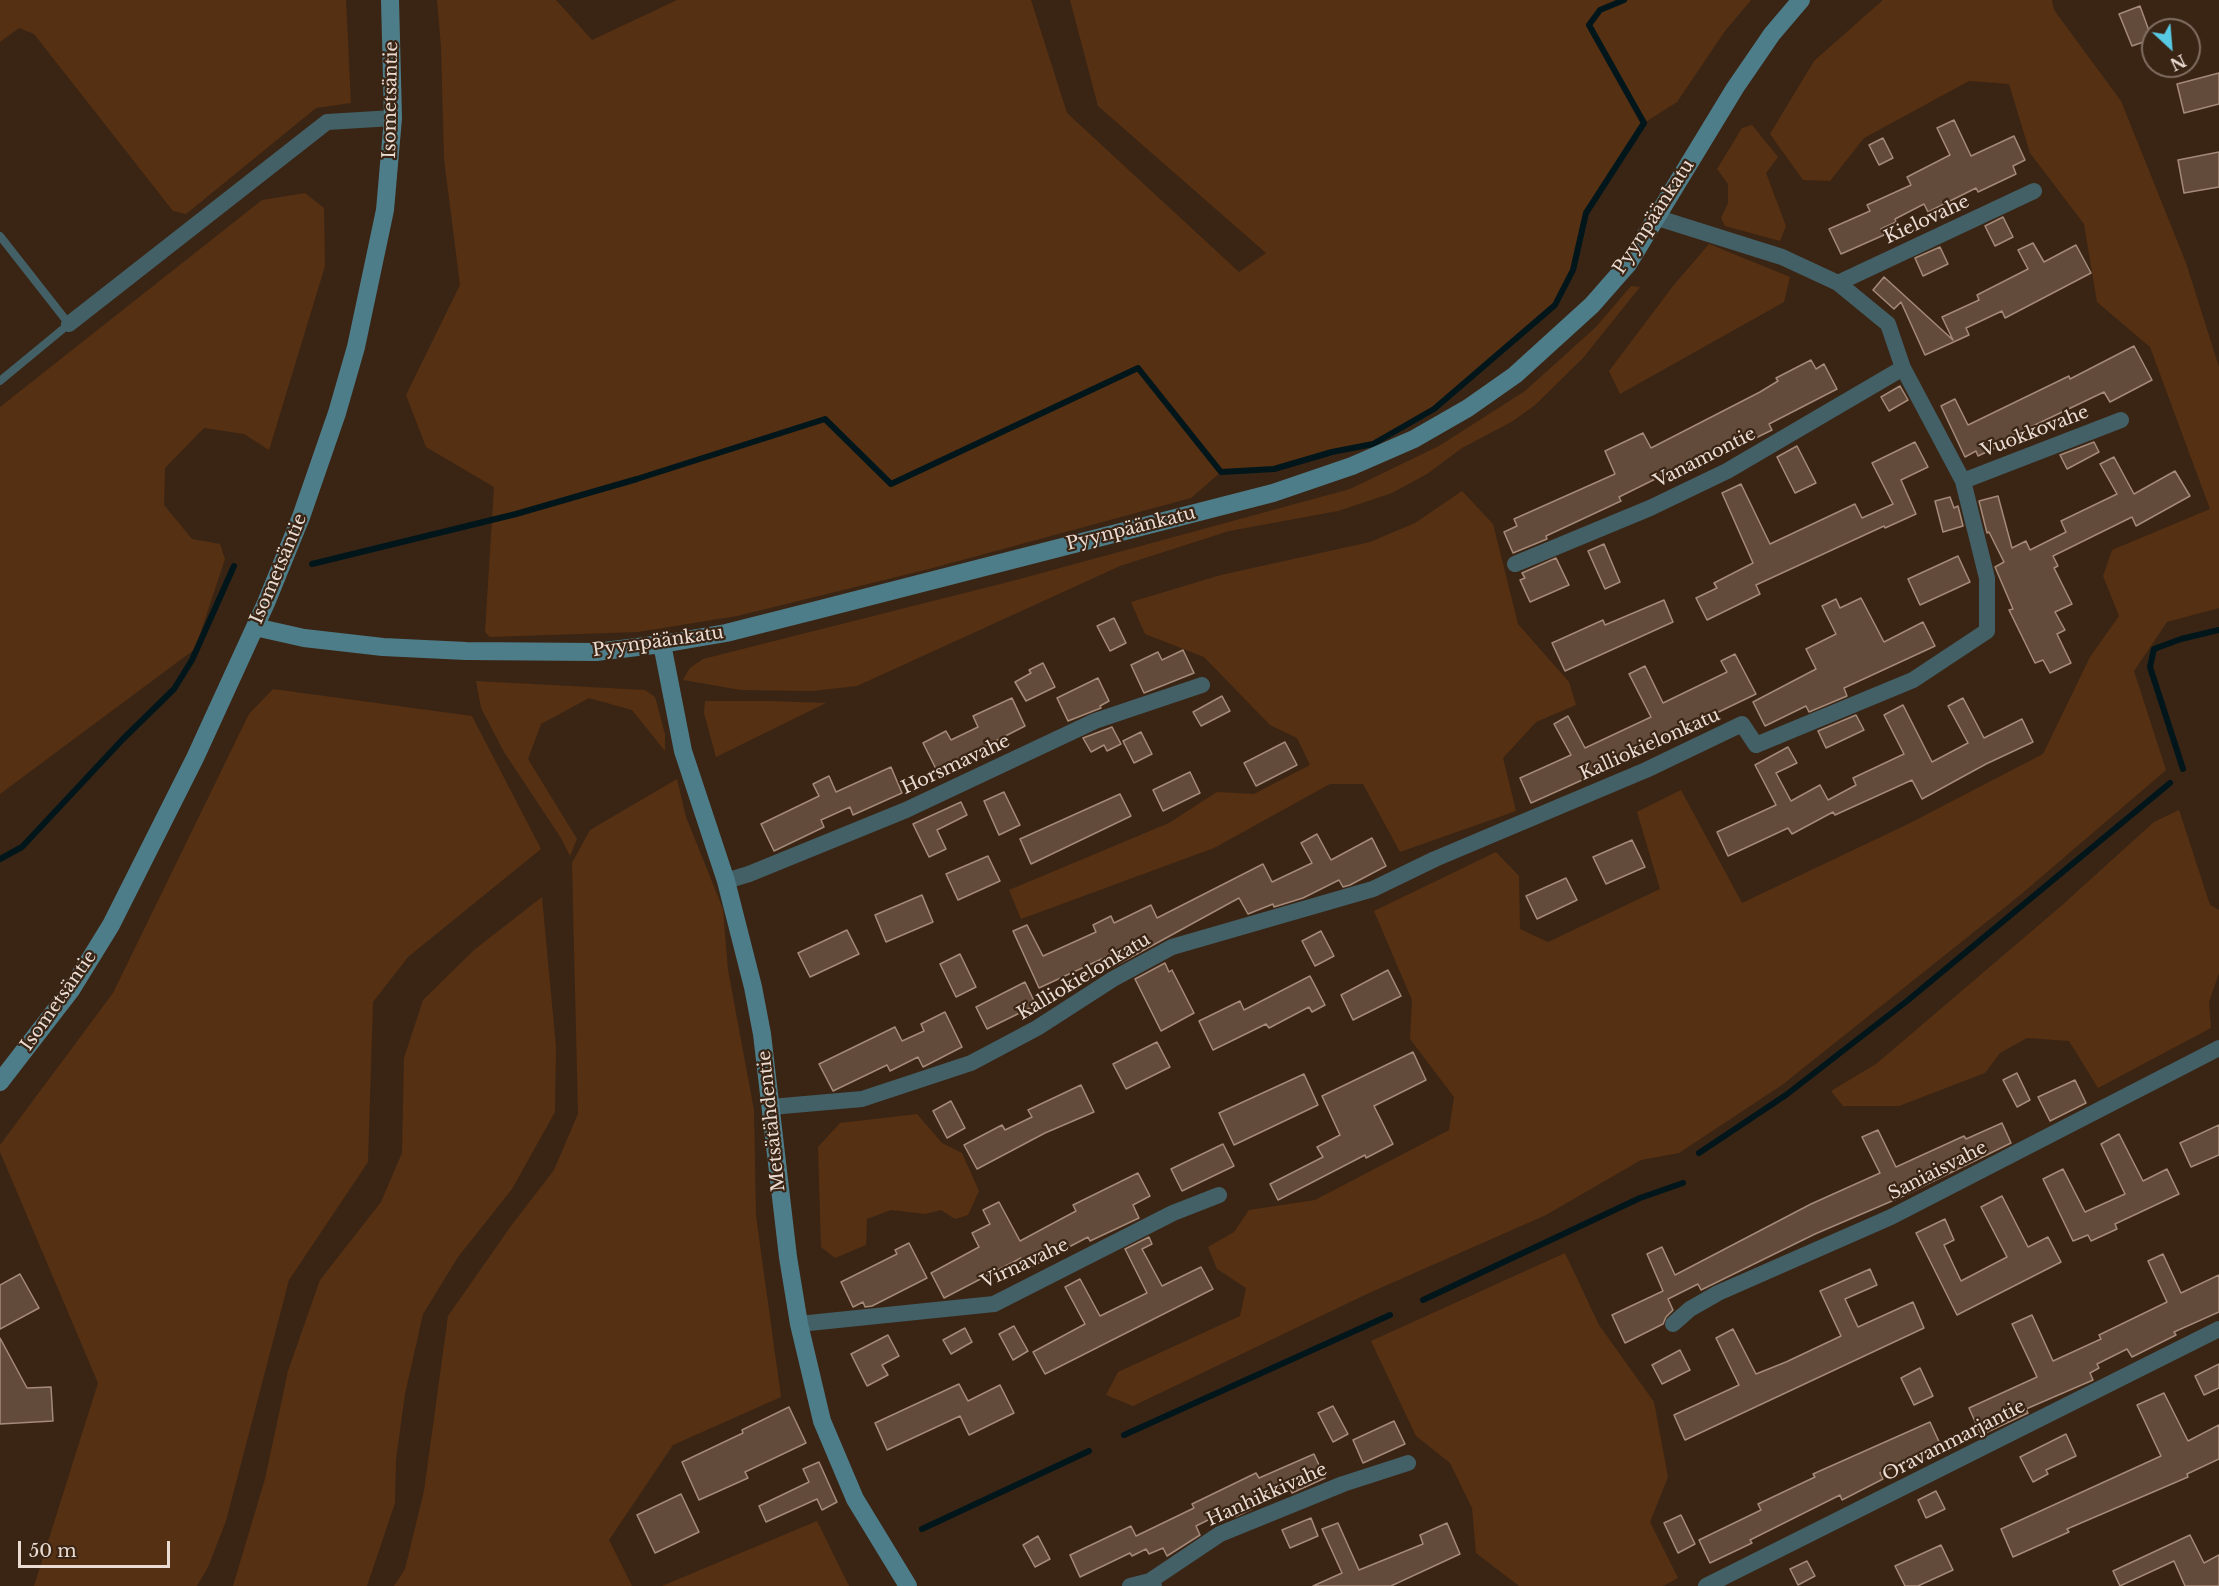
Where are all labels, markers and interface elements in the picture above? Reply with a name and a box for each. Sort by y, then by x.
north arrow [2141,18,2201,78]
street label: Isometsäntie [379,41,403,159]
text: N [2167,50,2189,75]
street label: Pyynpäänkatu [1609,156,1699,278]
street label: Kielovahe [1881,191,1973,249]
street label: Vuokkovahe [1978,402,2092,462]
street label: Vanamontie [1650,423,1760,493]
street label: Pyynpäänkatu [1064,503,1198,555]
street label: Isometsäntie [246,511,312,627]
street label: Pyynpäänkatu [591,622,725,662]
street label: Kalliokielonkatu [1577,704,1723,786]
street label: Horsmavahe [898,730,1014,800]
street label: Kalliokielonkatu [1014,929,1154,1025]
street label: Isometsäntie [16,947,102,1055]
street label: Metsätähdentie [754,1049,790,1193]
street label: Saniaisvahe [1885,1137,1991,1205]
street label: Virnavahe [978,1234,1072,1294]
street label: Oravanmarjantie [1879,1396,2029,1486]
street label: Hanhikkivahe [1204,1459,1330,1531]
scale bar [21,1529,172,1567]
text: 50 m [29,1540,77,1562]

